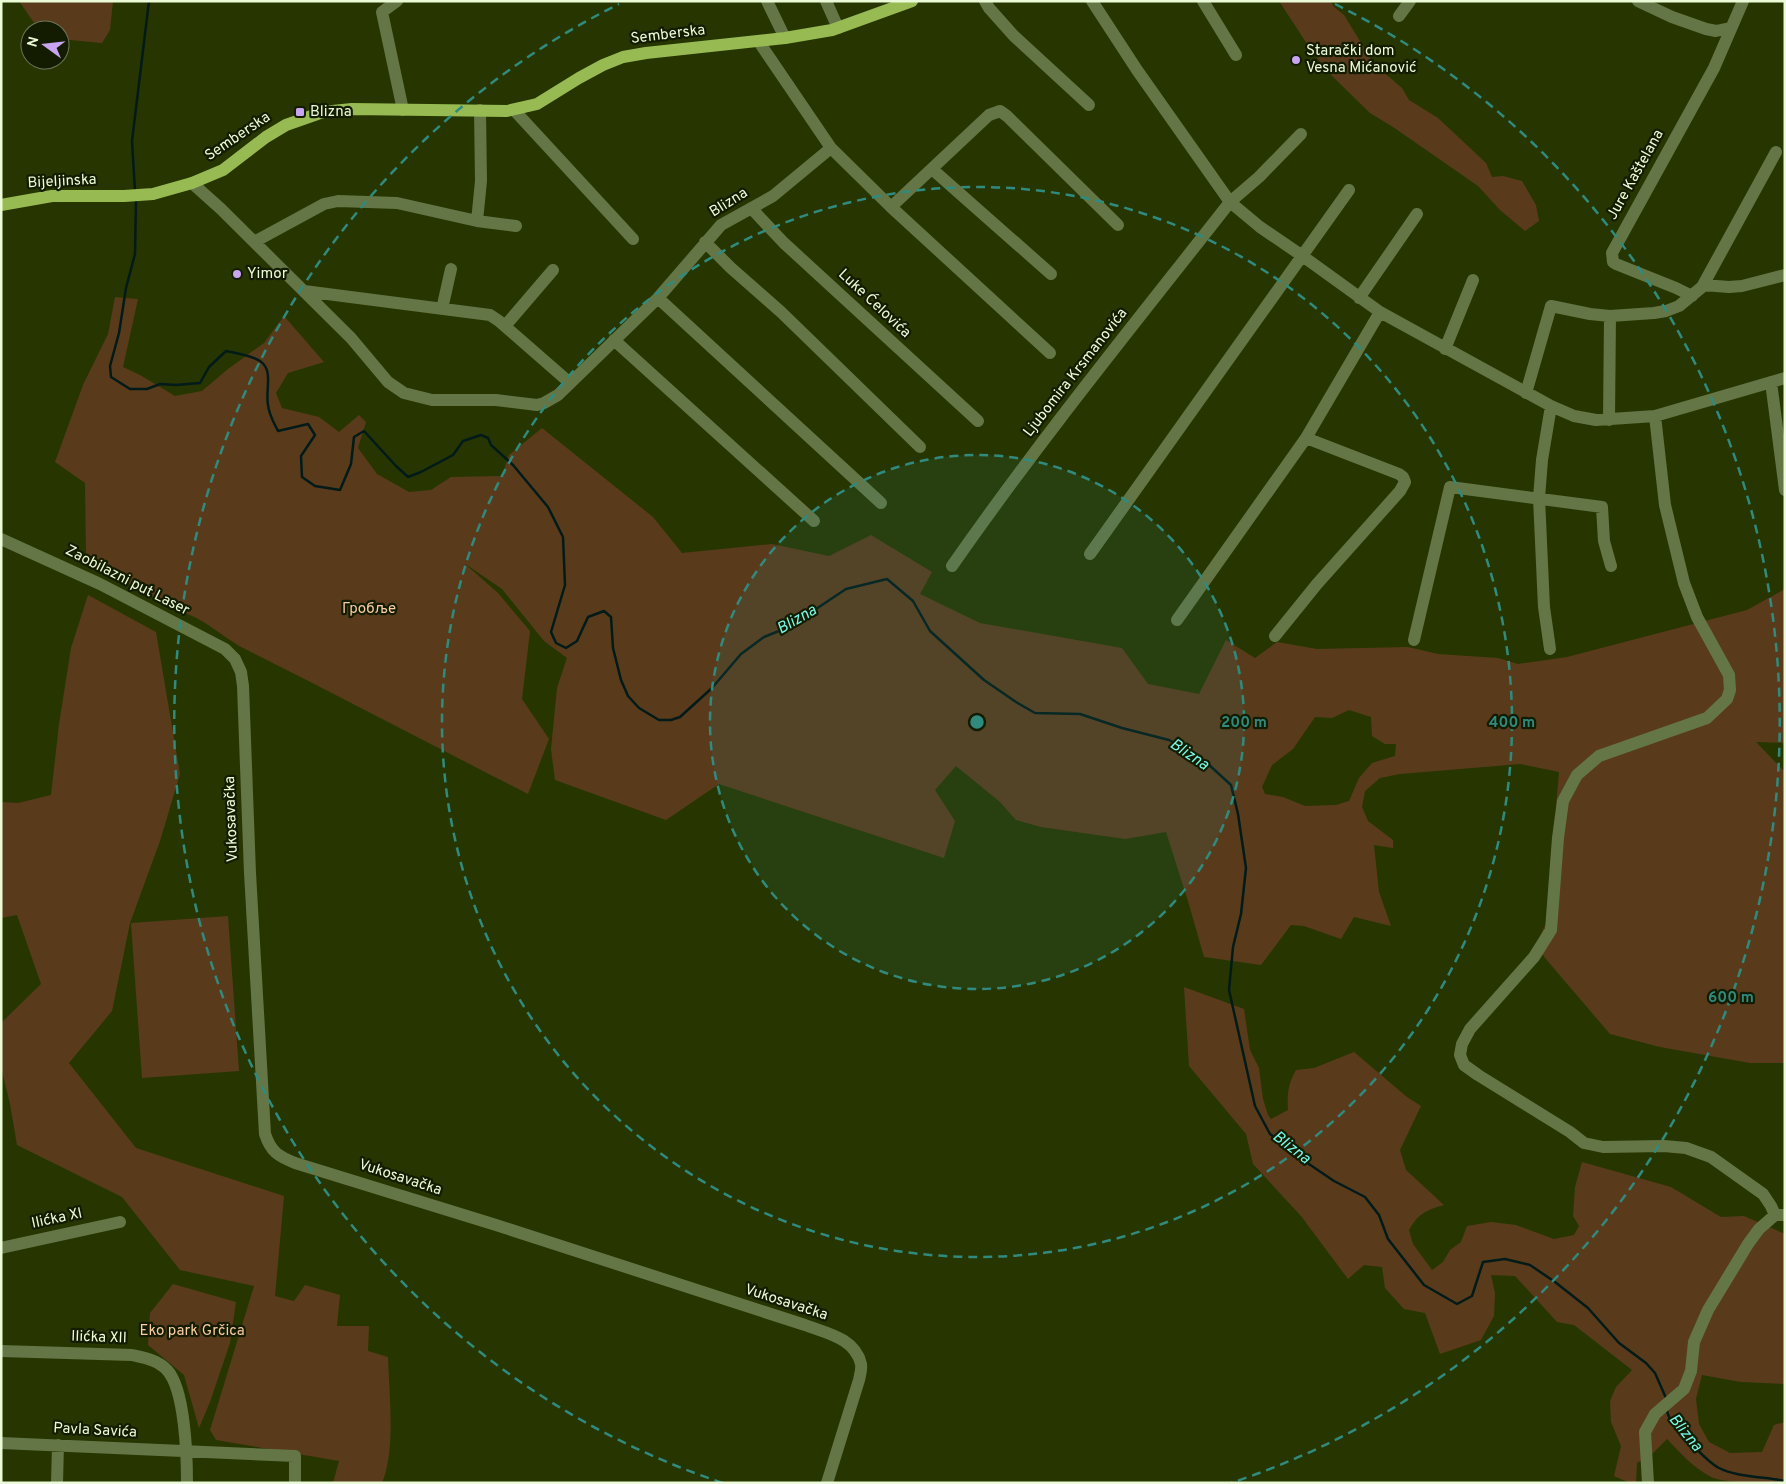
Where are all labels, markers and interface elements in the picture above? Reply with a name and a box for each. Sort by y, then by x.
north arrow [20,20,70,70]
street label: Semberska [630,21,706,49]
text: N [24,35,43,49]
place label: Starački dom Vesna Mićanović [1306,42,1417,78]
marker: Starački dom Vesna Mićanović [1290,54,1302,66]
place label: Blizna [310,103,352,122]
marker: Blizna [294,106,306,118]
street label: Semberska [202,108,274,166]
street label: Jure Kaštelana [1603,127,1669,223]
street label: Bijeljinska [27,171,97,193]
street label: Blizna [706,184,752,222]
street label: Luke Ćelovića [834,264,916,343]
place label: Yimor [247,265,288,284]
marker: Yimor [231,268,243,280]
street label: Ljubomira Krsmanovića [1020,305,1132,441]
street label: Zaobilazni put Laser [62,541,192,621]
park label: Гробље [342,600,396,619]
water label: Blizna [773,600,821,639]
centre of rings [968,713,986,731]
text: 200 m [1221,714,1267,733]
text: 400 m [1489,714,1535,733]
water label: Blizna [1166,735,1213,776]
street label: Vukosavačka [221,776,243,862]
text: 600 m [1708,989,1754,1008]
water label: Blizna [1268,1127,1315,1170]
street label: Vukosavačka [356,1156,444,1200]
street label: Ilićka XI [30,1204,84,1234]
street label: Vukosavačka [742,1281,830,1325]
park label: Eko park Grčica [139,1322,245,1341]
street label: Ilićka XII [71,1328,127,1348]
water label: Blizna [1664,1410,1707,1456]
street label: Pavla Savića [53,1419,137,1443]

